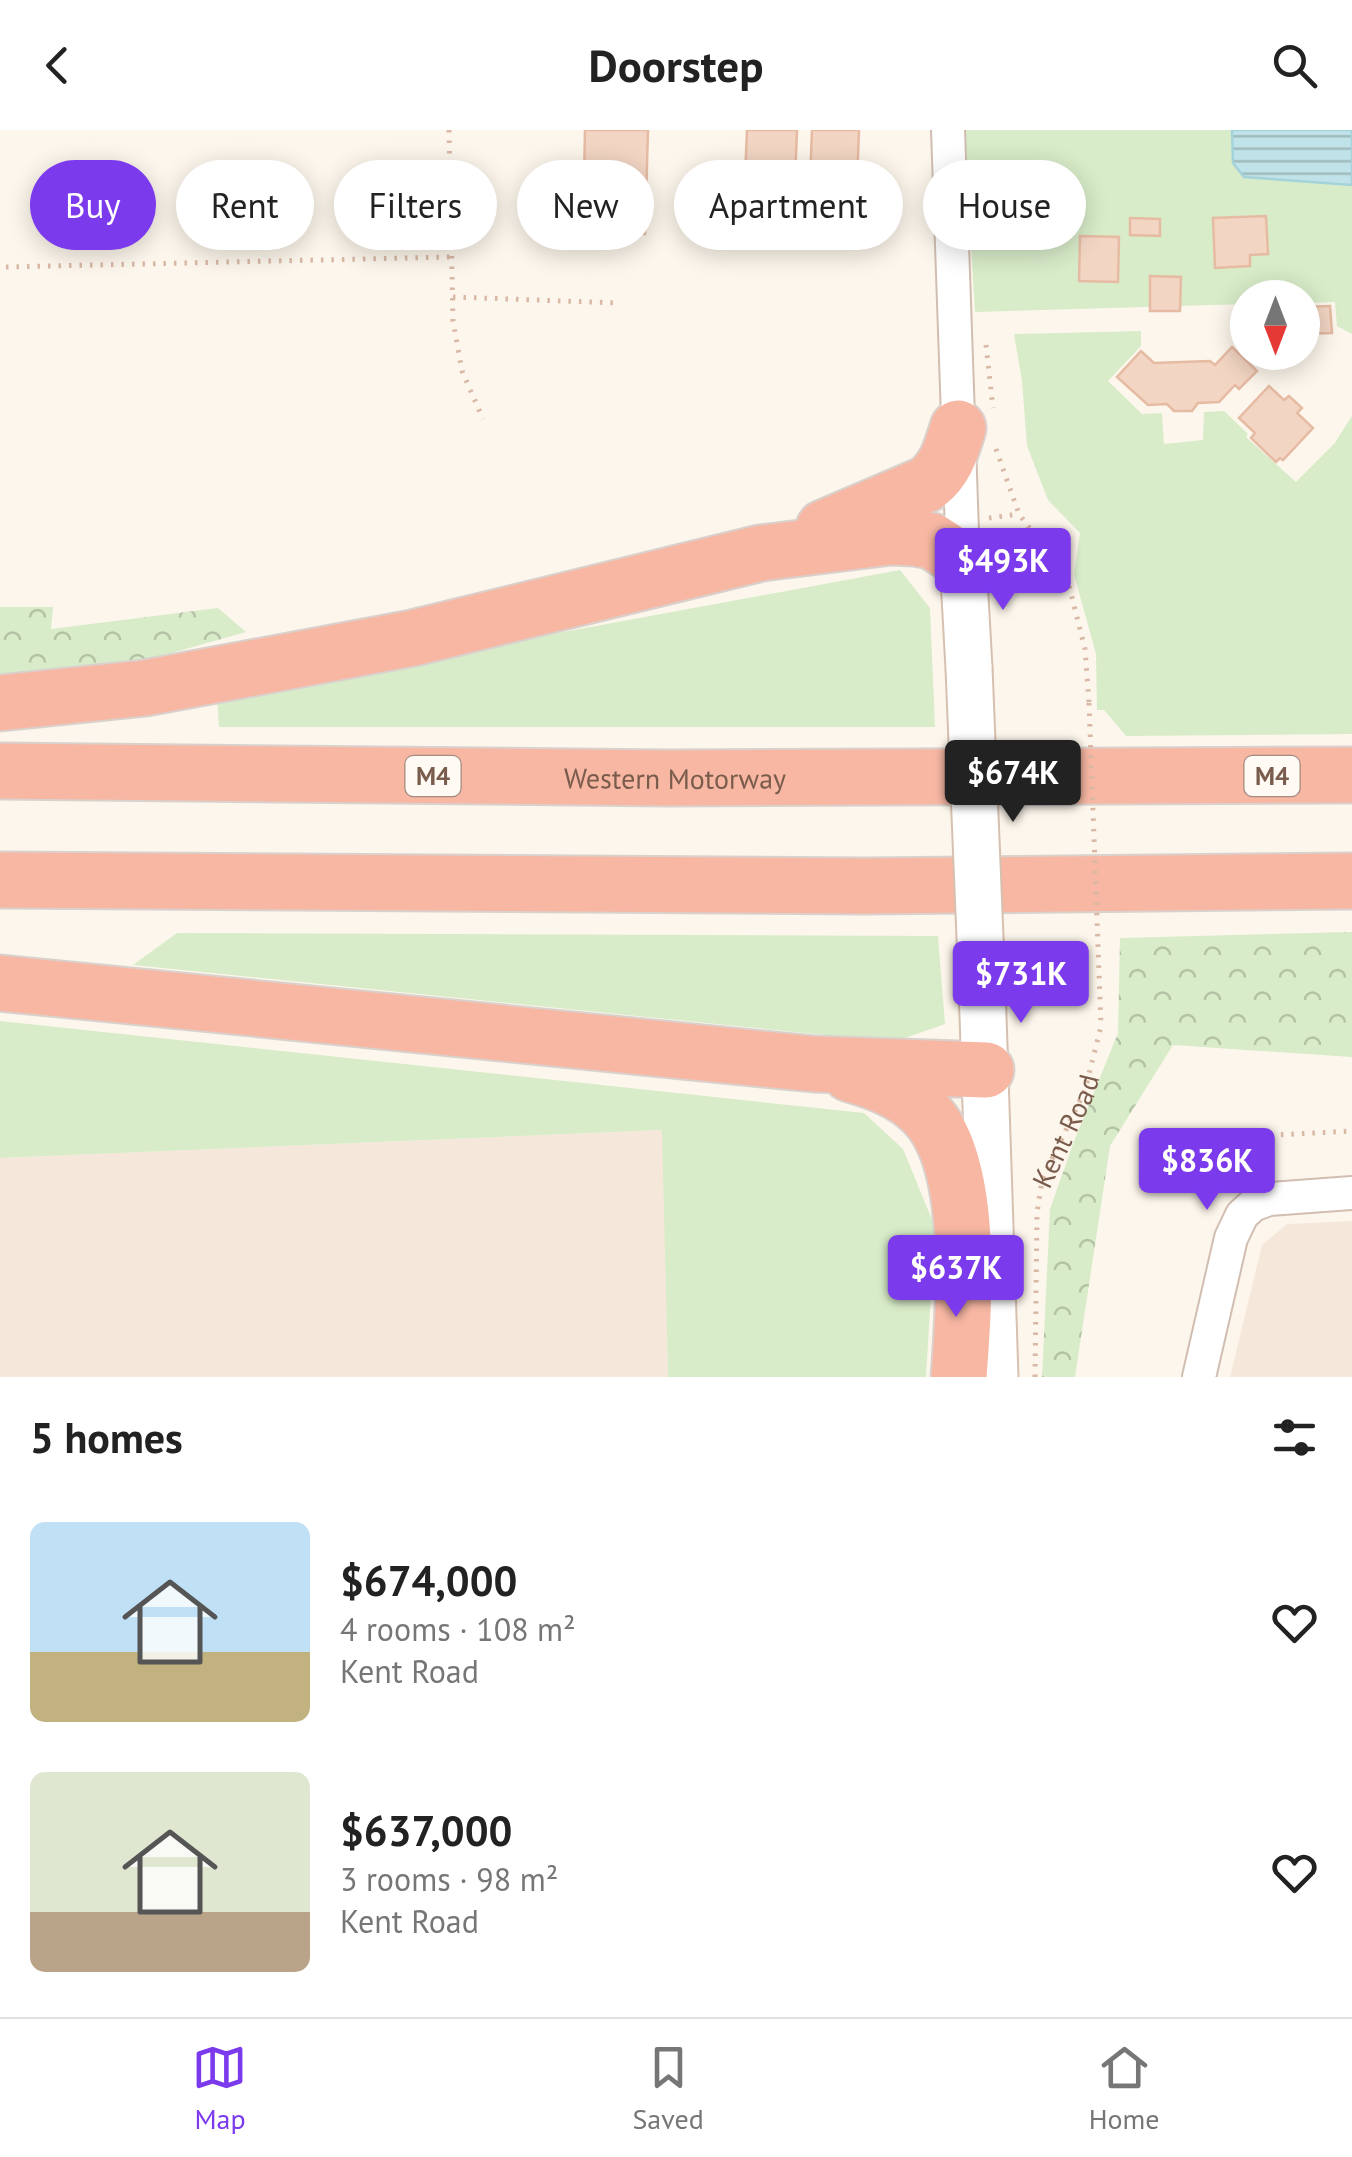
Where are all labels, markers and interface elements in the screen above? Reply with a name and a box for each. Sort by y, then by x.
text: Doorstep [589,36,763,94]
icon: back [30,38,85,93]
icon: search [1267,38,1322,93]
chip: Buy [30,160,156,250]
chip: Rent [176,160,314,250]
chip: Filters [334,160,497,250]
chip: New [517,160,654,250]
chip: Apartment [674,160,903,250]
chip: House [923,160,1086,250]
north arrow [1230,280,1320,370]
map controls [1230,280,1320,370]
pin: $493K [933,528,1073,613]
text: $493K [957,539,1049,581]
pin: $674K [943,740,1083,825]
text: $674K [967,751,1059,793]
road number: M4 [406,756,460,796]
road number: M4 [1244,756,1300,796]
street label: Western Motorway [564,758,786,797]
pin: $731K [951,941,1091,1026]
text: $731K [975,952,1067,994]
street label: Kent Road [1023,1070,1107,1194]
pin: $836K [1137,1128,1277,1213]
text: $836K [1161,1139,1253,1181]
pin: $637K [886,1235,1026,1320]
text: $637K [910,1246,1002,1288]
text: 5 homes [30,1410,183,1465]
icon: filters [1267,1410,1322,1465]
text: $674,000 [340,1553,517,1608]
icon: home [110,1562,230,1682]
icon: heart [1267,1595,1322,1650]
text: 4 rooms · 108 m² [340,1608,576,1650]
text: Kent Road [340,1650,479,1692]
text: $637,000 [340,1803,512,1858]
icon: home [110,1812,230,1932]
icon: heart [1267,1845,1322,1900]
text: 3 rooms · 98 m² [340,1858,558,1900]
text: Kent Road [340,1900,479,1942]
tab: Map [192,2040,247,2137]
tab: Saved [632,2040,704,2137]
tab: Home [1089,2040,1159,2137]

